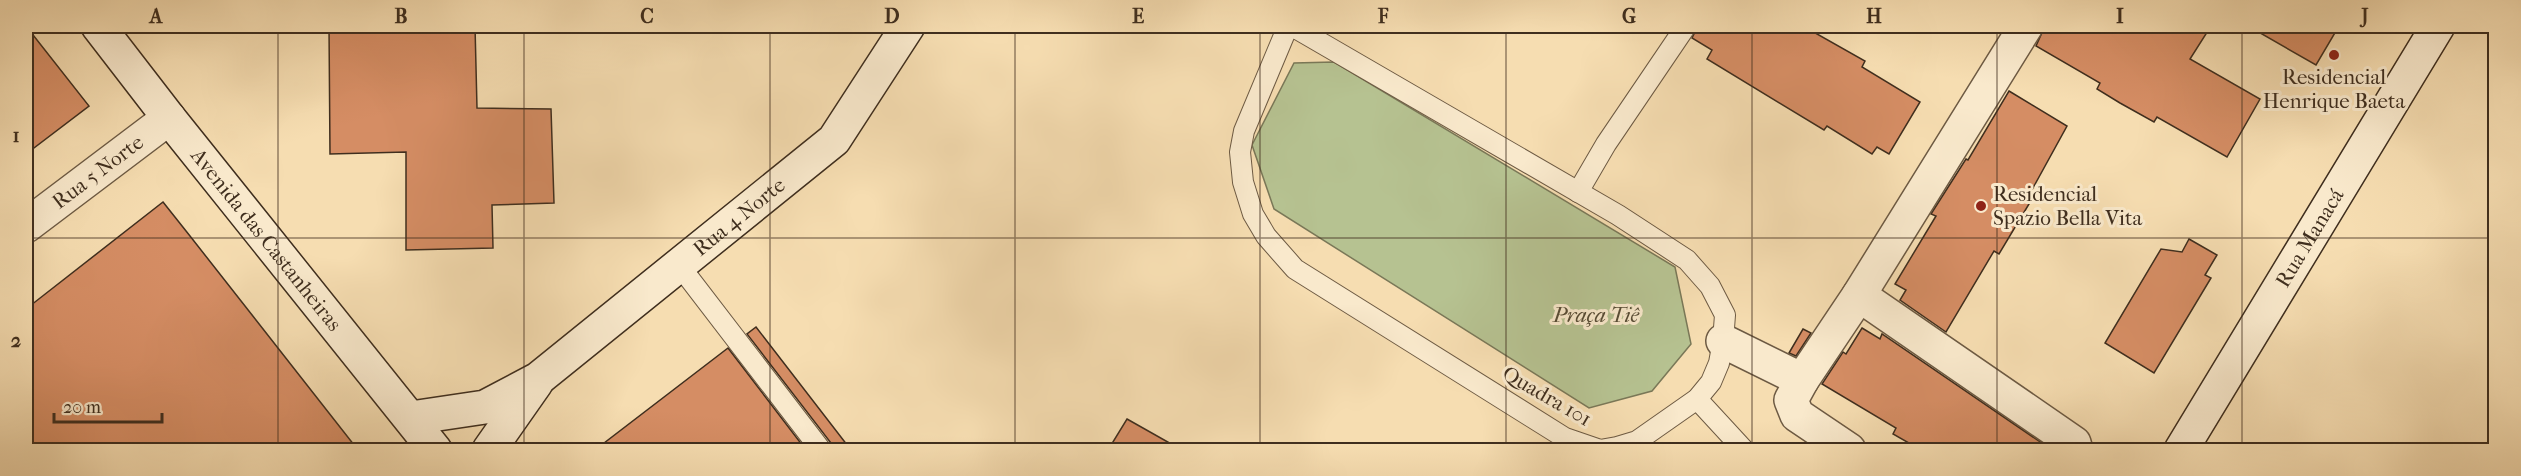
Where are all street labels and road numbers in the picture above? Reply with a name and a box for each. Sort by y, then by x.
street label: Rua 5 Norte [48,130,148,214]
street label: Avenida das Castanheiras [186,143,347,336]
street label: Rua 4 Norte [688,173,790,261]
street label: Rua Manacá [2271,184,2349,292]
street label: Quadra 101 [1498,361,1596,431]

